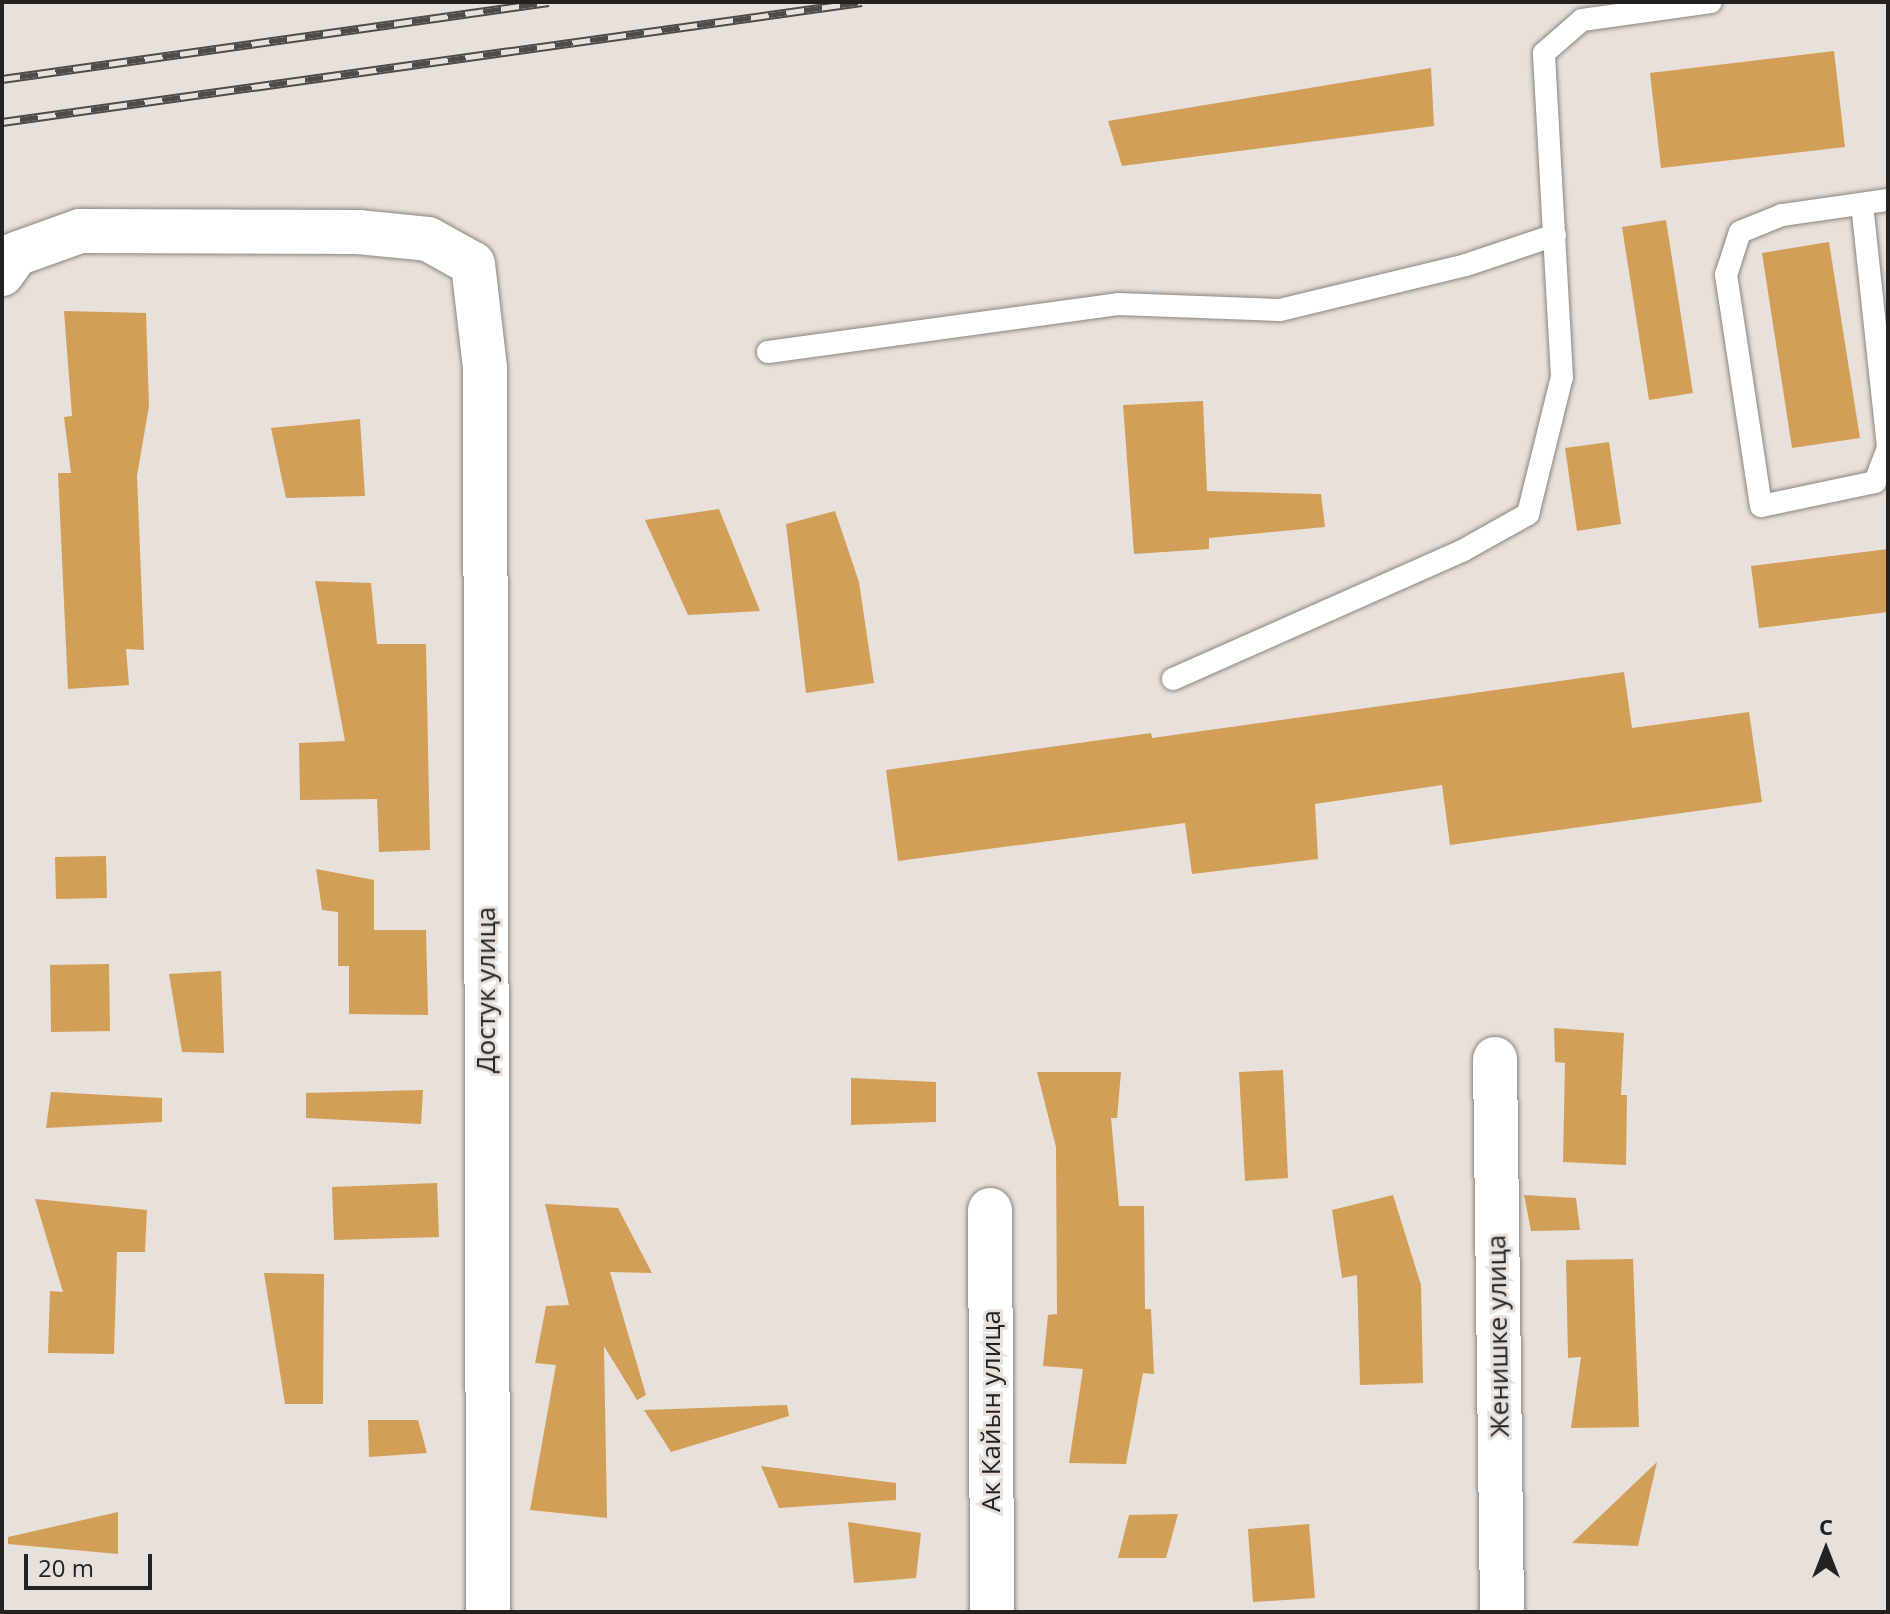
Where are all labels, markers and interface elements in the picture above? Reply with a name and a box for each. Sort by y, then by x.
street label: Достук улица [470,907,502,1073]
street label: Женишке улица [1481,1234,1515,1438]
street label: Ак Кайын улица [975,1310,1007,1512]
north arrow [1786,1510,1866,1590]
text: С [1819,1511,1833,1541]
scale bar [28,1538,156,1588]
text: 20 m [38,1551,94,1584]

